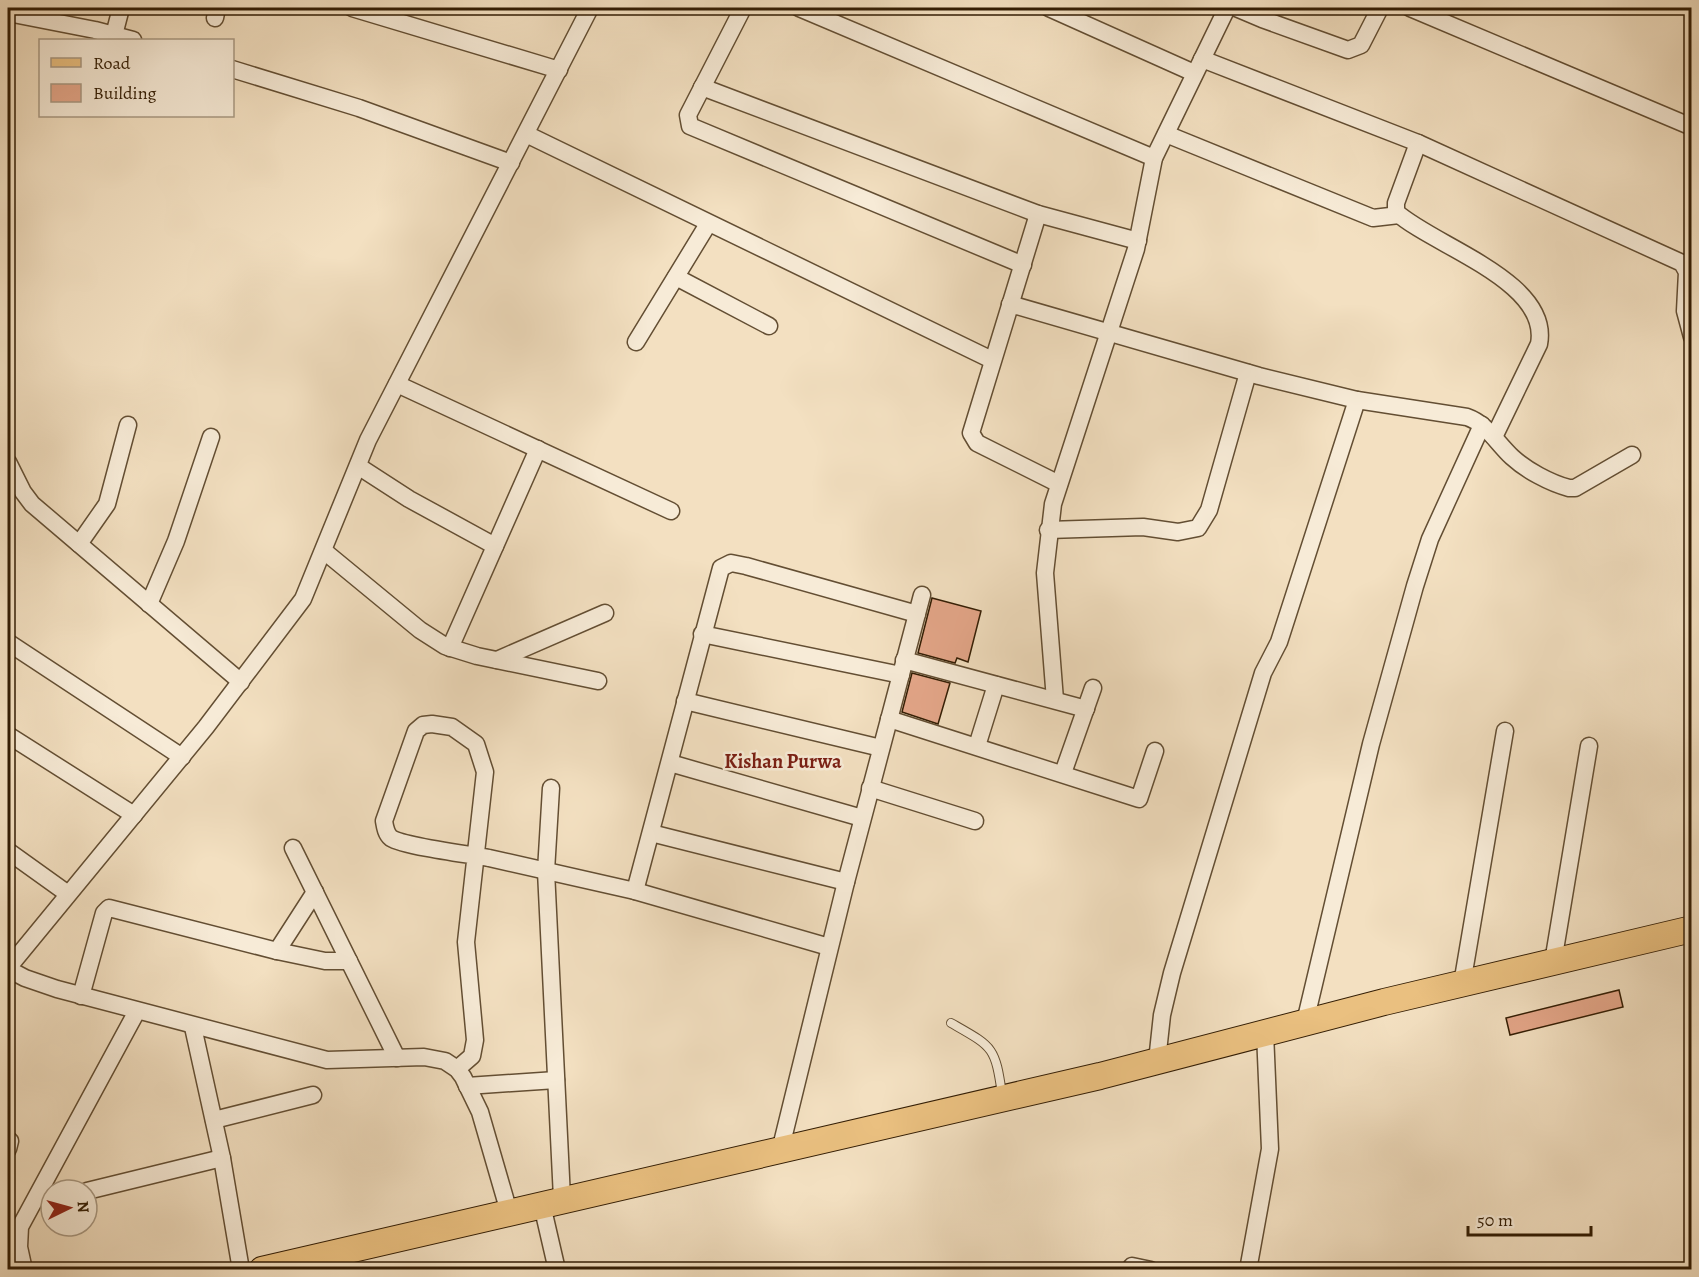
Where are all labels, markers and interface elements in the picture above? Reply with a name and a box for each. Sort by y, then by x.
legend [39,39,234,117]
text: Road [93,51,131,75]
text: Building [93,81,157,105]
district label: Kishan Purwa [724,748,842,775]
north arrow [39,1178,99,1238]
scale bar [1468,1199,1591,1237]
text: N [71,1200,94,1214]
text: 50 m [1477,1208,1513,1232]

